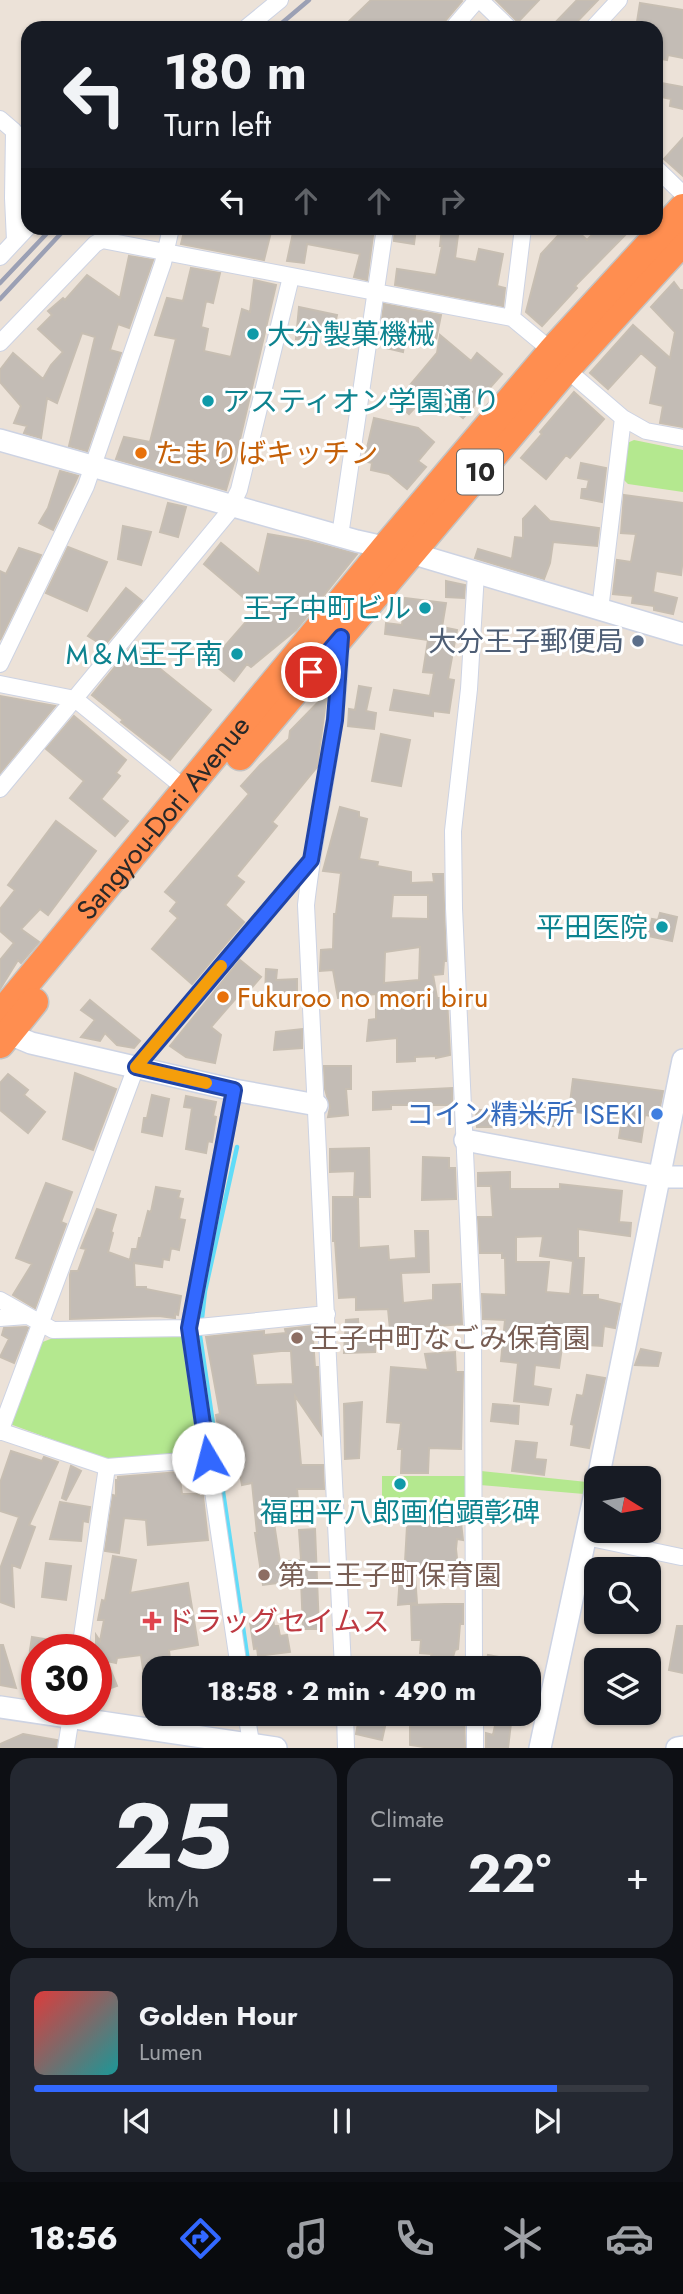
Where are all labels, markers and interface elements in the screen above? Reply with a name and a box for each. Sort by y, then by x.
text: 180 m [164,37,307,107]
icon: left [49,49,140,140]
text: Turn left [164,102,271,148]
icon: left [214,182,252,220]
icon: ahead [287,182,325,220]
icon: ahead [360,182,398,220]
icon: right [433,182,471,220]
place label: 大分製菓機械 [267,314,435,355]
marker: 大分製菓機械 [245,326,261,342]
place label: アスティオン学園通り [222,381,500,422]
marker: アスティオン学園通り [200,393,216,409]
place label: たまりばキッチン [155,433,378,474]
marker: たまりばキッチン [133,445,149,461]
road number: 10 [457,450,503,494]
place label: 王子中町ビル [243,588,411,629]
marker: 王子中町ビル [417,600,433,616]
place label: 大分王子郵便局 [428,621,624,662]
marker: 大分王子郵便局 [630,633,646,649]
place label: M＆M王子南 [66,634,223,675]
pin [281,642,341,702]
marker: M＆M王子南 [229,646,245,662]
icon: arrive [292,653,330,691]
street label: Sangyou-Dori Avenue [66,706,260,929]
place label: 平田医院 [536,907,648,948]
marker: 平田医院 [654,919,670,935]
place label: Fukuroo no mori biru [237,977,488,1018]
marker: Fukuroo no mori biru [215,989,231,1005]
place label: コイン精米所 ISEKI [406,1094,643,1135]
marker: コイン精米所 ISEKI [649,1106,665,1122]
place label: 王子中町なごみ保育園 [311,1318,591,1359]
marker: 王子中町なごみ保育園 [289,1330,305,1346]
position arrow [171,1421,245,1495]
north arrow [584,1466,662,1544]
map controls [584,1466,661,1725]
marker: 福田平八郎画伯顕彰碑 [392,1476,408,1492]
place label: 福田平八郎画伯顕彰碑 [260,1492,540,1533]
place label: 第二王子町保育園 [278,1555,502,1596]
button: search [584,1557,661,1634]
marker: 第二王子町保育園 [256,1567,272,1583]
place label: ドラッグセイムス [166,1601,389,1642]
marker: ドラッグセイムス [144,1613,160,1629]
speed limit sign: 30 [21,1634,112,1725]
button: layers [584,1648,661,1725]
text: 18:58 · 2 min · 490 m [207,1672,476,1710]
text: 25 [114,1771,232,1902]
text: Climate [371,1802,444,1836]
text: 22° [467,1836,551,1912]
text: − [371,1848,393,1903]
text: + [626,1848,649,1903]
text: km/h [147,1882,199,1916]
text: Golden Hour [139,1997,298,2035]
text: Lumen [139,2035,203,2069]
icon: previous [118,2102,156,2140]
icon: pause [323,2102,361,2140]
icon: next [528,2102,566,2140]
icon: directions [176,2214,225,2263]
icon: music [283,2214,332,2263]
icon: phone [390,2214,439,2263]
icon: climate [498,2214,547,2263]
icon: car [605,2214,654,2263]
text: 18:56 [29,2215,118,2261]

